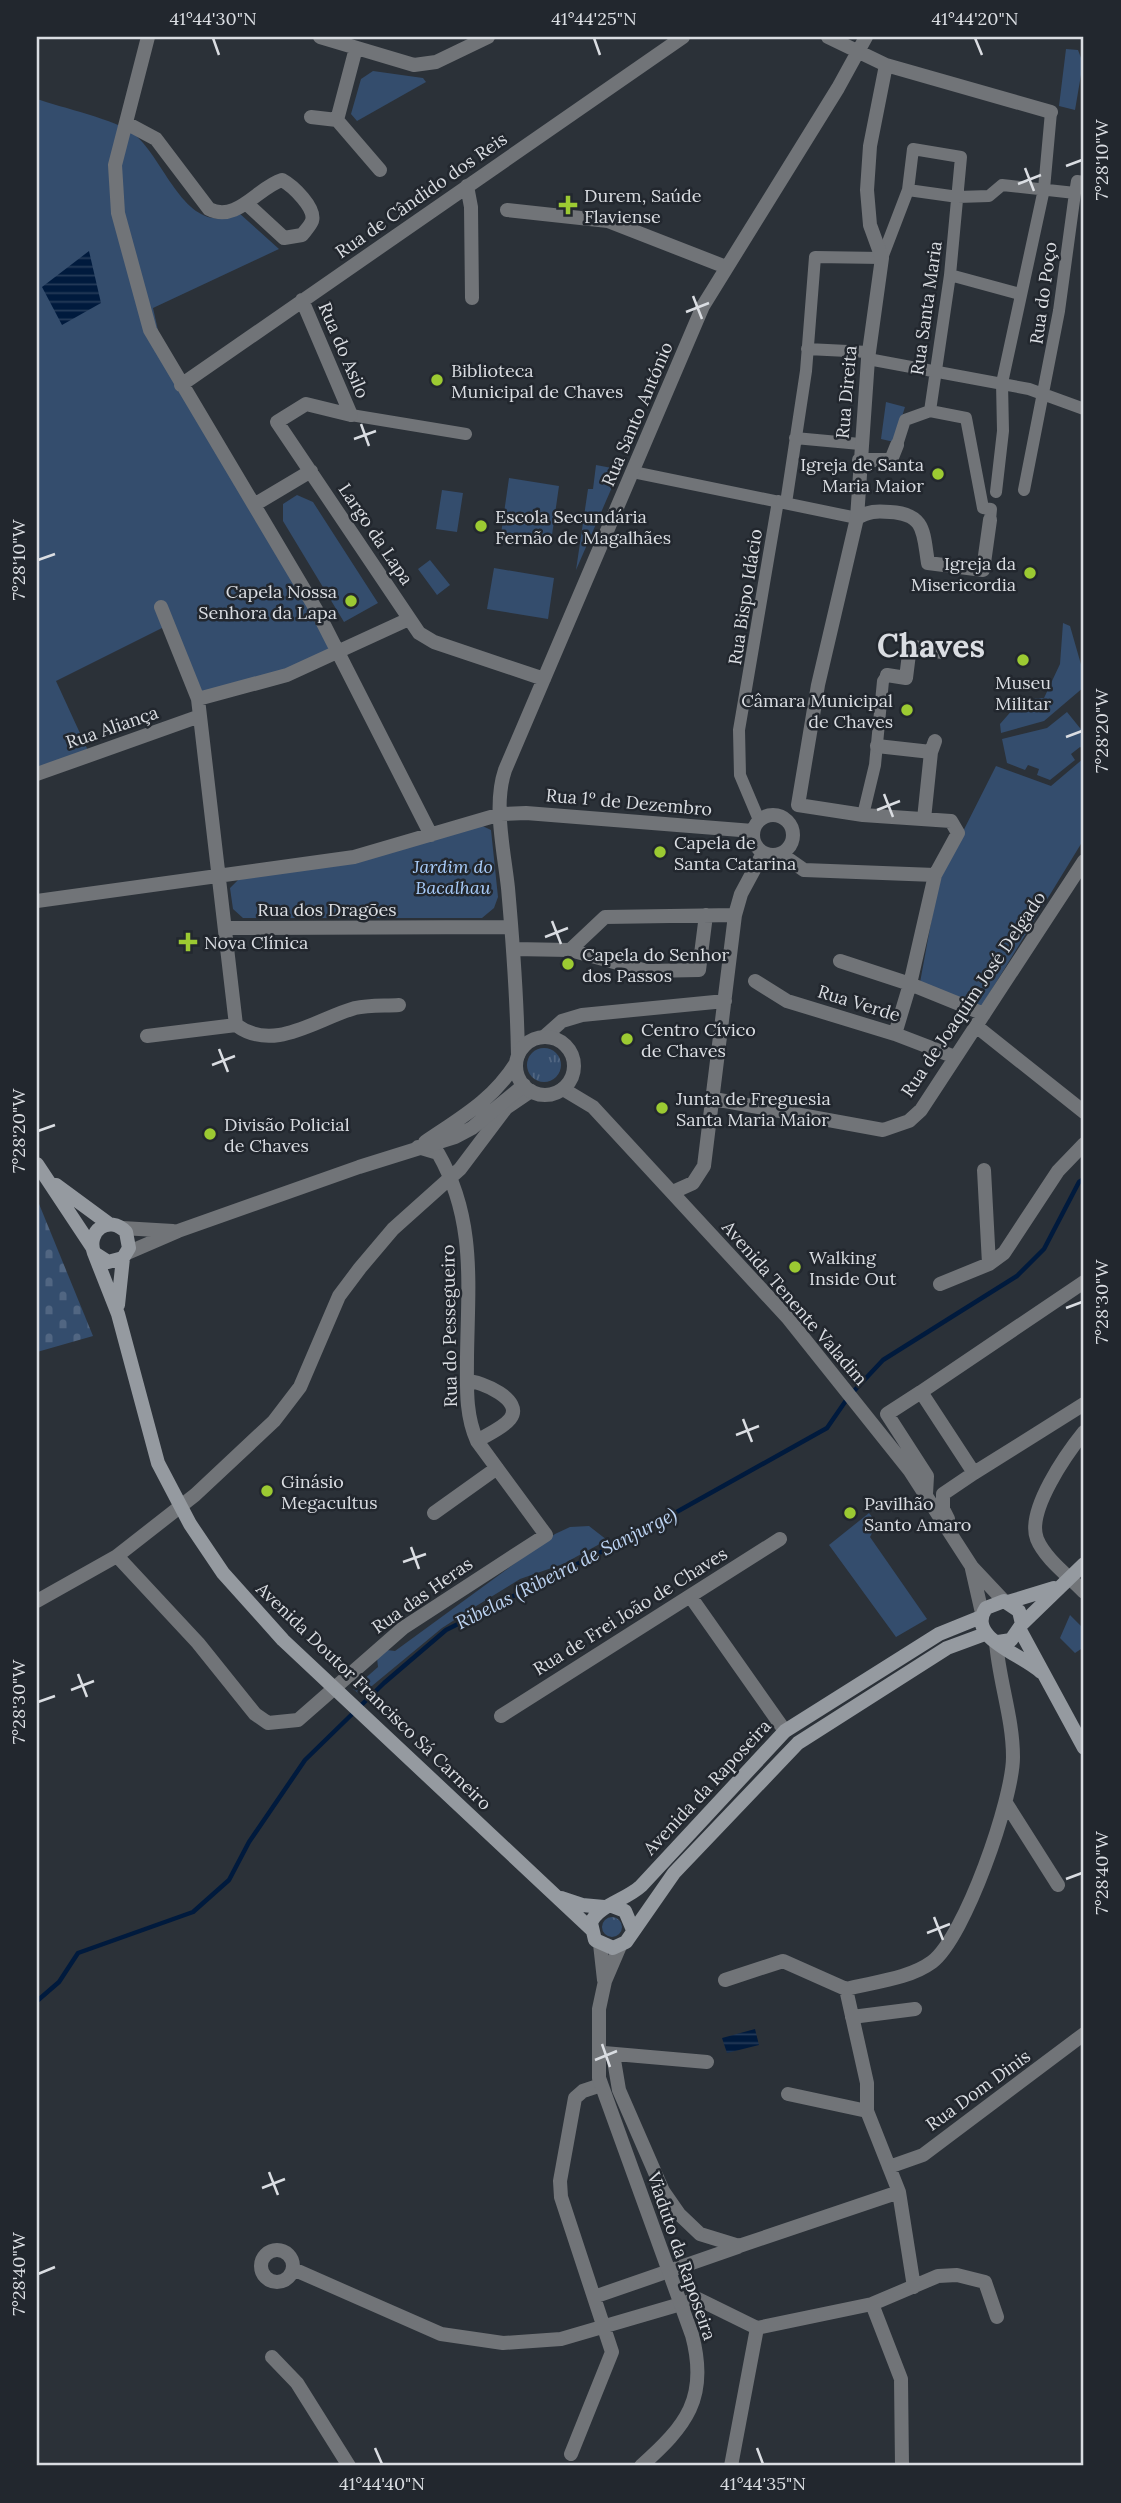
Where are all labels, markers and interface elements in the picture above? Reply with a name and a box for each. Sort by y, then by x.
text: 41°44'30"N [169,7,257,30]
text: 41°44'25"N [551,7,637,30]
text: 41°44'20"N [932,7,1018,30]
text: 7°28'10"W [1090,118,1113,200]
street label: Rua de Cândido dos Reis [331,127,511,263]
place label: Durem, Saúde Flaviense [584,184,702,228]
marker: Durem, Saúde Flaviense [558,195,578,215]
street label: Rua Santa Maria [905,239,947,377]
street label: Rua do Poço [1024,240,1062,346]
street label: Rua do Asilo [313,298,375,402]
street label: Rua Santo António [596,338,678,490]
street label: Rua Direita [830,344,862,440]
place label: Biblioteca Municipal de Chaves [451,359,623,403]
marker: Biblioteca Municipal de Chaves [429,372,445,388]
place label: Igreja de Santa Maria Maior [800,453,924,497]
marker: Igreja de Santa Maria Maior [930,466,946,482]
street label: Largo da Lapa [334,479,418,589]
place label: Escola Secundária Fernão de Magalhães [495,505,671,549]
text: 7°28'10"W [7,518,30,600]
marker: Escola Secundária Fernão de Magalhães [473,518,489,534]
street label: Rua Bispo Idácio [723,527,767,667]
place label: Igreja da Misericordia [911,552,1016,596]
marker: Igreja da Misericordia [1022,565,1038,581]
place label: Capela Nossa Senhora da Lapa [198,580,337,624]
marker: Capela Nossa Senhora da Lapa [343,593,359,609]
district label: Chaves [877,625,985,666]
marker: Museu Militar [1015,652,1031,668]
place label: Museu Militar [995,671,1051,715]
text: 7°28'20"W [1090,688,1113,773]
place label: Câmara Municipal de Chaves [741,689,893,733]
street label: Rua Aliança [63,700,161,754]
marker: Câmara Municipal de Chaves [899,702,915,718]
street label: Rua 1º de Dezembro [545,783,713,821]
place label: Capela de Santa Catarina [674,831,796,875]
marker: Capela de Santa Catarina [652,844,668,860]
park label: Jardim do Bacalhau [412,855,493,899]
street label: Rua de Joaquim José Delgado [895,887,1051,1101]
street label: Rua dos Dragões [257,898,397,921]
place label: Nova Clínica [204,931,308,954]
marker: Nova Clínica [178,932,198,952]
place label: Capela do Senhor dos Passos [582,943,730,987]
marker: Capela do Senhor dos Passos [560,956,576,972]
street label: Rua Verde [815,980,903,1027]
place label: Centro Cívico de Chaves [641,1018,756,1062]
marker: Centro Cívico de Chaves [619,1031,635,1047]
place label: Junta de Freguesia Santa Maria Maior [675,1087,831,1131]
text: 7°28'20"W [7,1088,30,1173]
marker: Junta de Freguesia Santa Maria Maior [654,1100,670,1116]
place label: Divisão Policial de Chaves [224,1113,350,1157]
marker: Divisão Policial de Chaves [202,1126,218,1142]
street label: Avenida Tenente Valadim [717,1215,873,1390]
street label: Rua do Pessegueiro [436,1244,462,1408]
place label: Walking Inside Out [809,1246,896,1290]
marker: Walking Inside Out [787,1259,803,1275]
text: 7°28'30"W [1090,1259,1113,1344]
place label: Ginásio Megacultus [281,1470,378,1514]
marker: Ginásio Megacultus [259,1483,275,1499]
place label: Pavilhão Santo Amaro [864,1492,971,1536]
water label: Ribelas (Ribeira de Sanjurge) [451,1502,681,1635]
marker: Pavilhão Santo Amaro [842,1505,858,1521]
street label: Rua de Frei João de Chaves [529,1542,731,1680]
street label: Rua das Heras [367,1552,477,1638]
street label: Avenida Doutor Francisco Sá Carneiro [251,1576,496,1815]
text: 7°28'30"W [7,1659,30,1744]
street label: Avenida da Raposeira [637,1714,776,1860]
text: 7°28'40"W [1090,1830,1113,1915]
street label: Rua Dom Dinis [921,2044,1035,2136]
street label: Viaduto da Raposeira [642,2168,722,2343]
text: 7°28'40"W [7,2231,30,2316]
text: 41°44'40"N [339,2472,425,2495]
text: 41°44'35"N [720,2472,806,2495]

